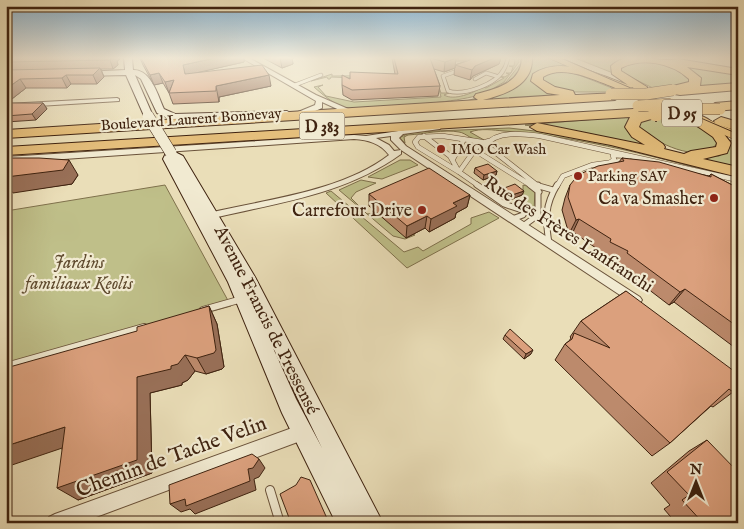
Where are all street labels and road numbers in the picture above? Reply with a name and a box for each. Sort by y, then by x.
road number: D 95 [662,100,702,126]
street label: Boulevard Laurent Bonnevay [100,104,283,135]
road number: D 383 [300,112,344,140]
street label: Rue des Frères Lanfranchi [479,172,657,299]
street label: Avenue Francis de Pressensé [208,221,323,419]
street label: Chemin de Tache Velin [73,410,270,504]

